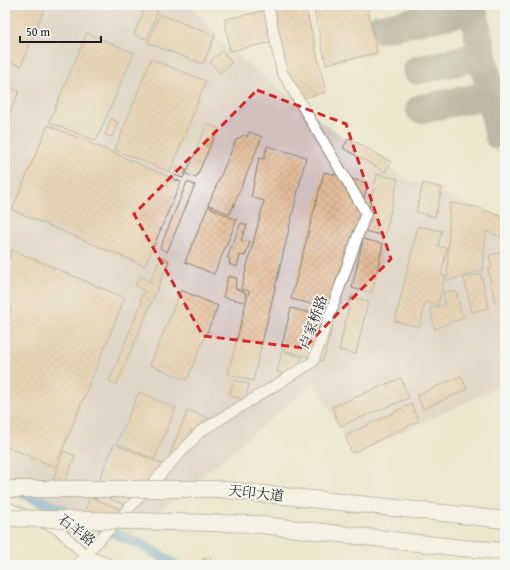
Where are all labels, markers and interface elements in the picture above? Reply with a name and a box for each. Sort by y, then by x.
scale bar [20,18,101,44]
text: 50 m [26,23,50,40]
street label: 卢家桥路 [294,292,332,352]
street label: 天印大道 [227,480,285,506]
street label: 石羊路 [54,509,100,551]

